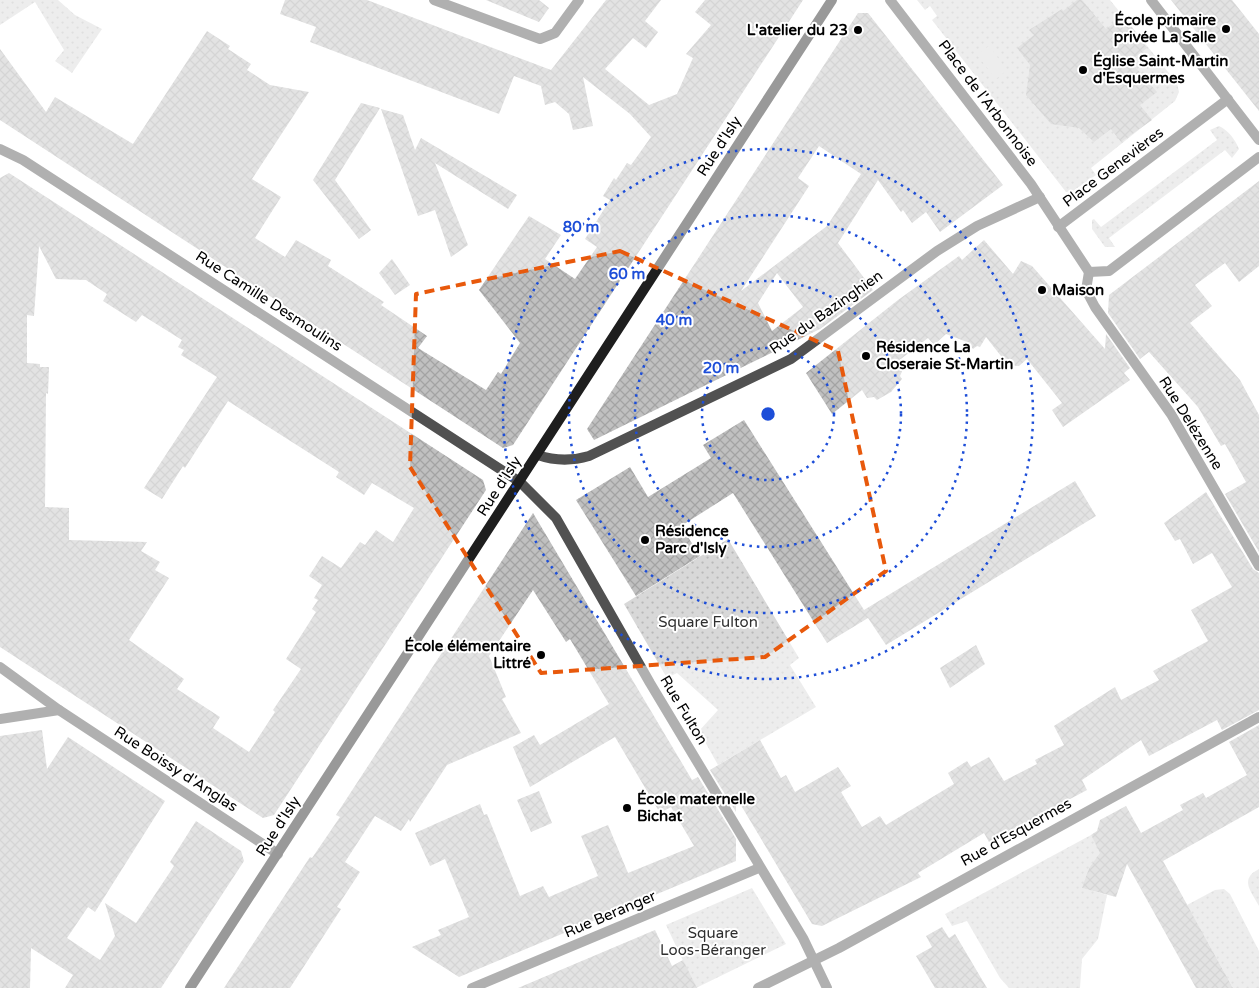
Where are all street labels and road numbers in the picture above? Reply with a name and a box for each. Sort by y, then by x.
street label: Place de l'Arbonnoise [935,36,1041,170]
street label: Rue d'Isly [693,113,745,179]
street label: Place Genevières [1059,123,1167,211]
street label: Rue Camille Desmoulins [192,247,346,355]
street label: Rue du Bazinghien [766,266,886,358]
street label: Rue Delézenne [1155,373,1227,473]
street label: Rue d'Isly [473,453,525,519]
street label: Rue Fulton [656,672,712,748]
street label: Rue Boissy d'Anglas [111,722,241,816]
street label: Rue d'Isly [252,793,304,859]
street label: Rue d'Esquermes [957,794,1075,870]
street label: Rue Beranger [561,886,659,941]

